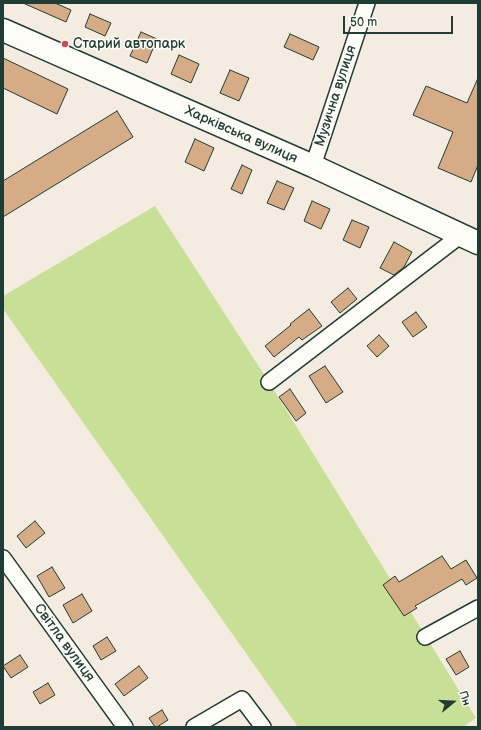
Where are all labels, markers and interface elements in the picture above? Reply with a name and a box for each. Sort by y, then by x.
scale bar [345,8,455,34]
text: 50 m [350,15,377,30]
place label: Старий автопарк [73,36,185,52]
marker: Старий автопарк [60,39,70,49]
street label: Музична вулиця [312,43,360,149]
street label: Харківська вулиця [182,103,300,167]
street label: Світла вулиця [30,601,98,685]
north arrow [433,682,473,722]
text: Пн [456,689,473,707]

